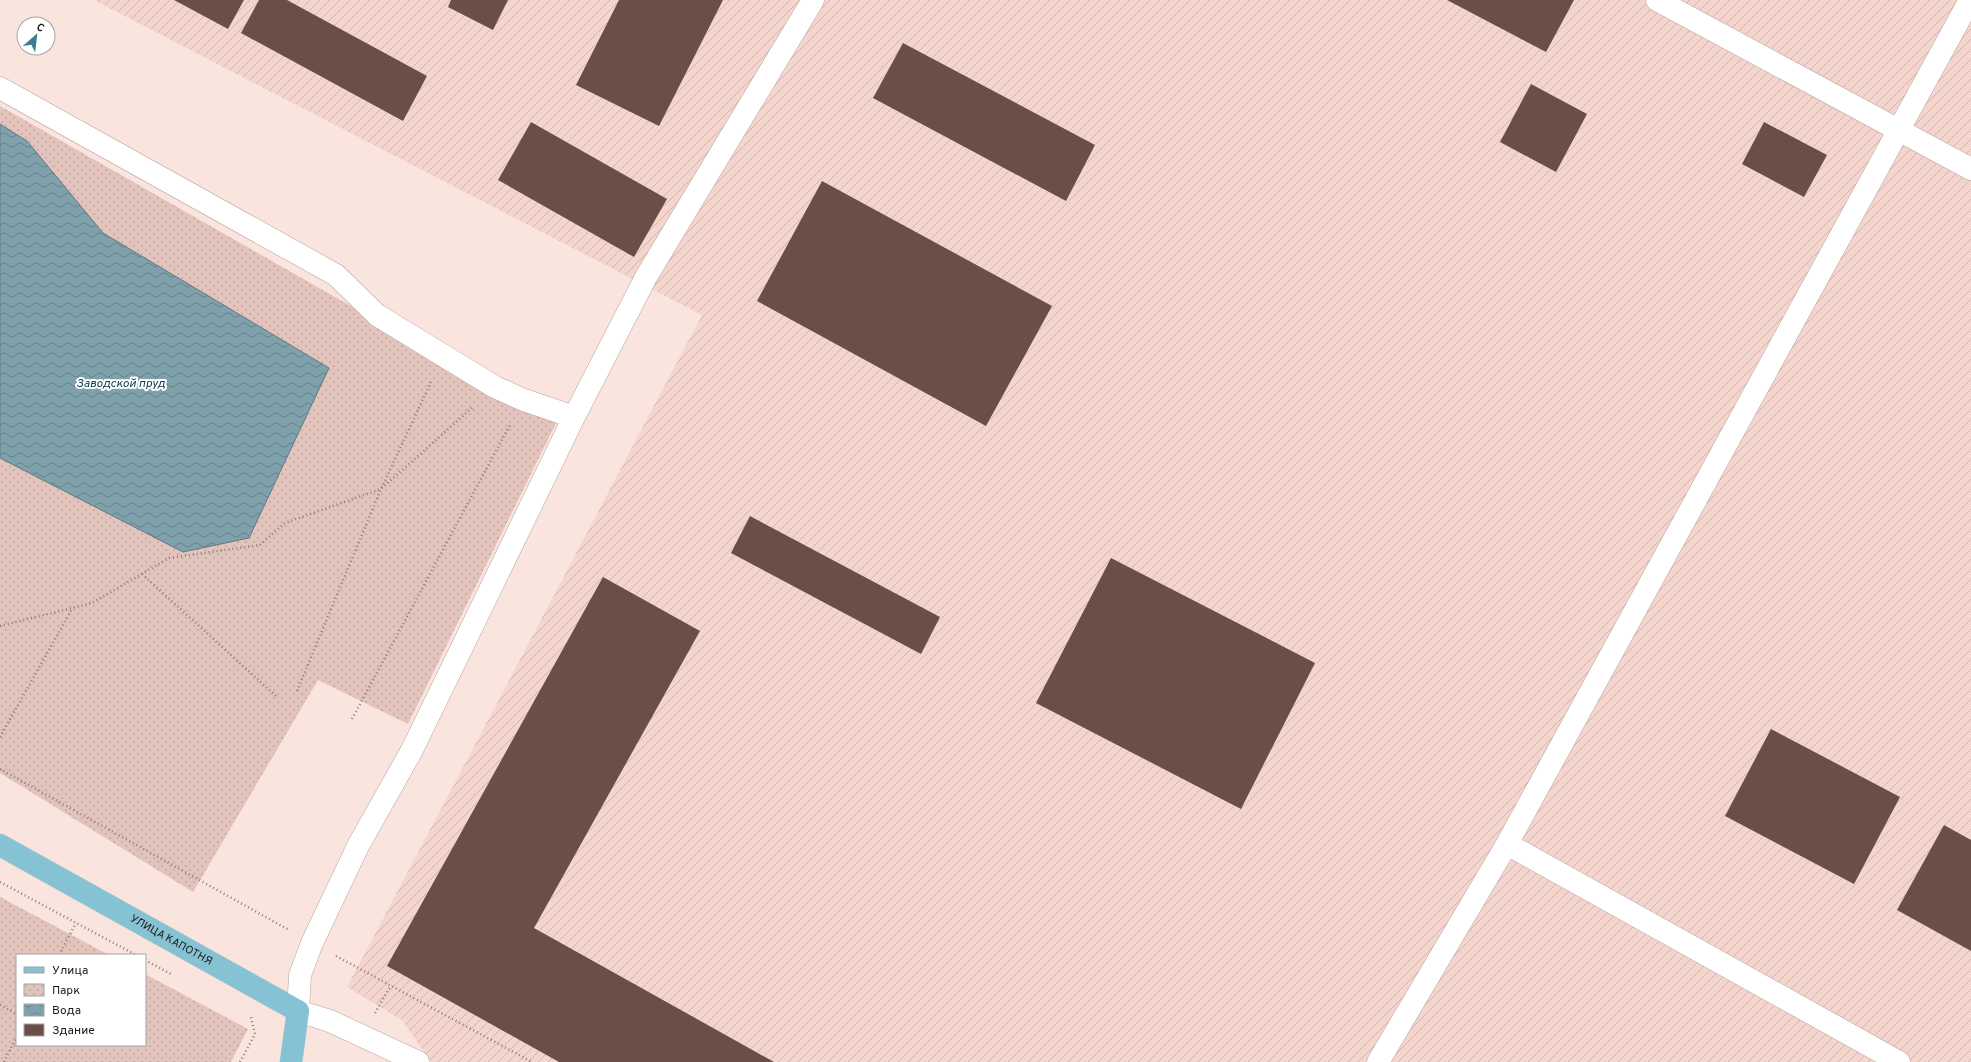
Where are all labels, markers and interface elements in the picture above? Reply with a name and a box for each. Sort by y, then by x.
north arrow [16,16,56,56]
text: С [34,20,47,36]
water label: Заводской пруд [77,376,166,392]
street label: УЛИЦА КАПОТНЯ [128,912,215,969]
legend [16,954,146,1046]
text: Улица [52,963,88,979]
text: Парк [52,983,80,999]
text: Вода [52,1003,81,1019]
text: Здание [52,1023,95,1039]

